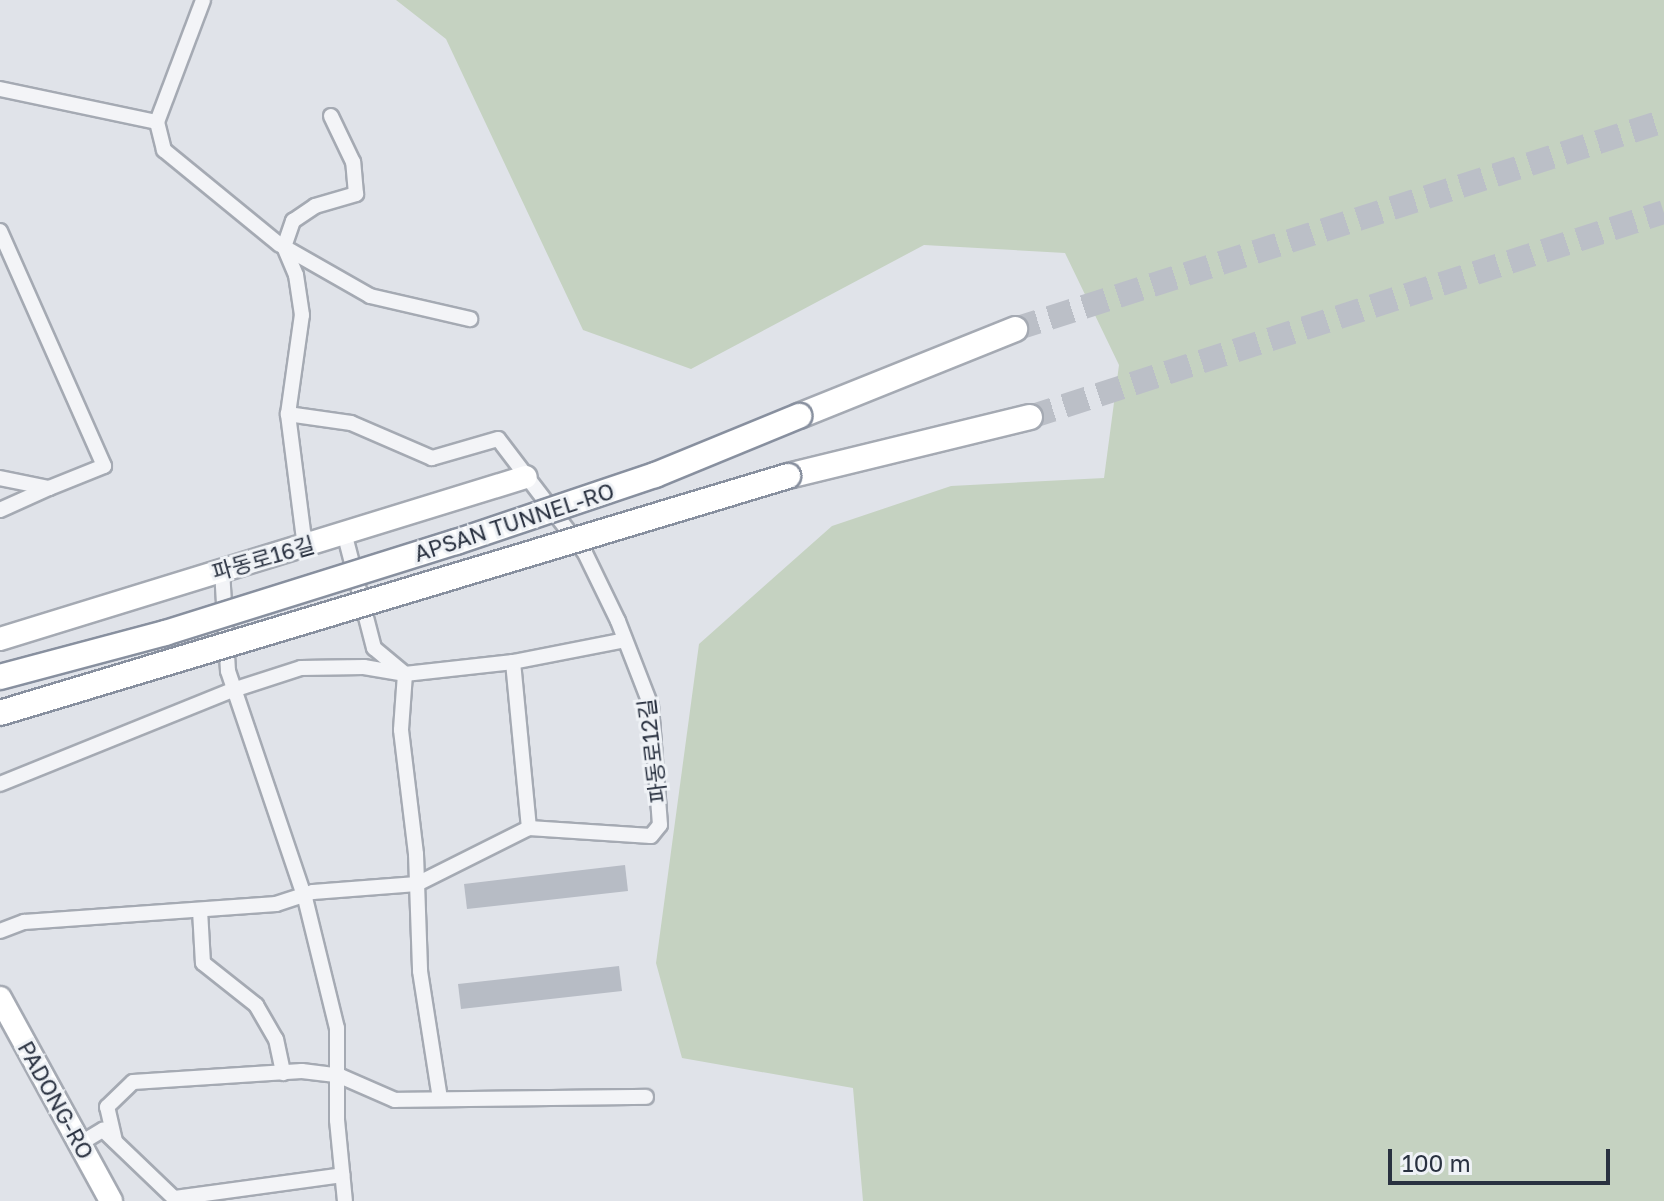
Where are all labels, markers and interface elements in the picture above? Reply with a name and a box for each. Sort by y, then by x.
street label: APSAN TUNNEL-RO [411,477,617,567]
street label: 파동로16길 [209,531,317,585]
street label: 파동로12길 [633,698,671,804]
street label: PADONG-RO [13,1036,99,1164]
scale bar [1392,1133,1614,1183]
text: 100 m [1402,1148,1471,1177]

